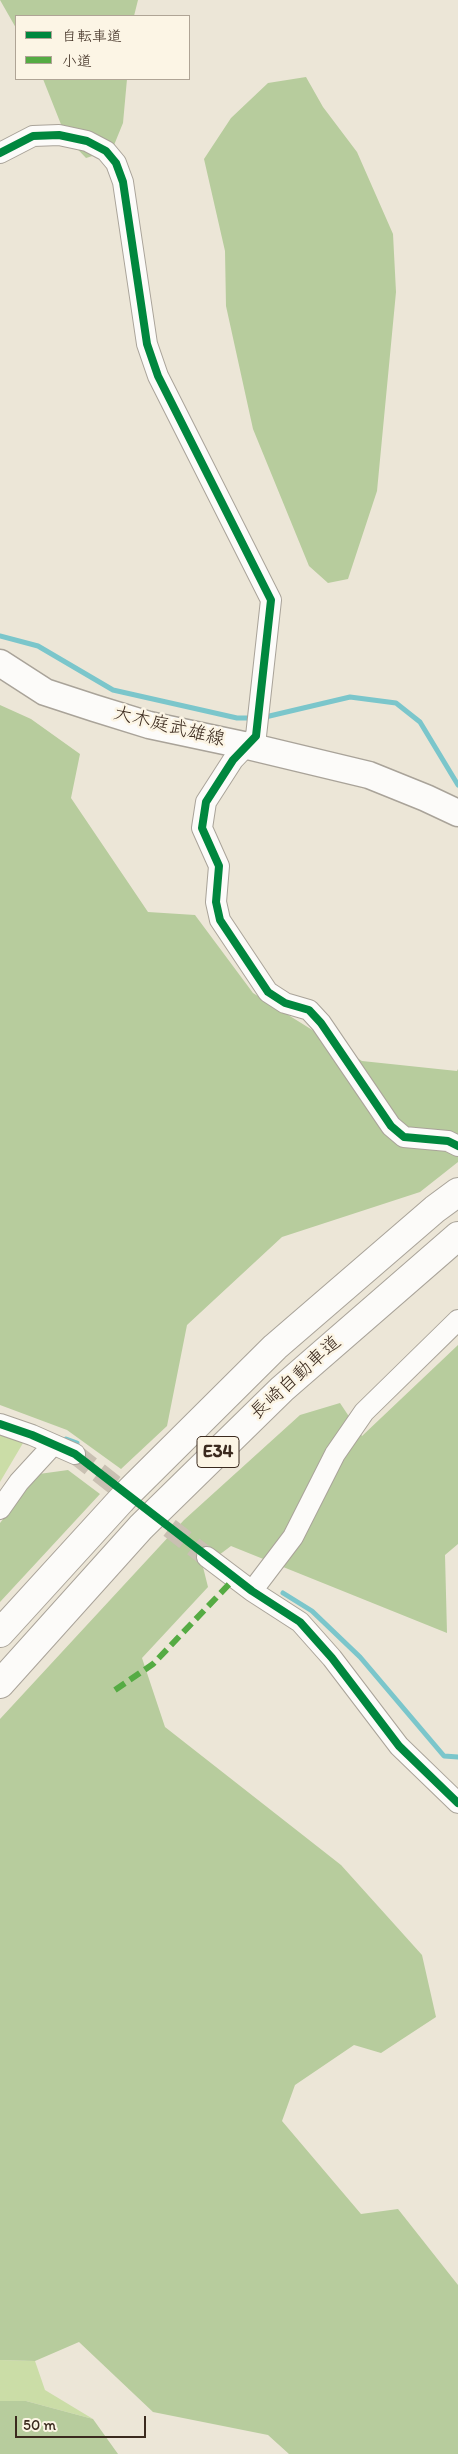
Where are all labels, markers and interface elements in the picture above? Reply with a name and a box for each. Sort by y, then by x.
legend [15,15,190,80]
text: 自転車道 [62,27,122,45]
text: 小道 [62,52,92,70]
street label: 大木庭武雄線 [111,702,227,752]
street label: 長崎自動車道 [246,1331,346,1425]
road number: E34 [197,1436,239,1468]
scale bar [18,2406,149,2438]
text: 50 m [23,2416,56,2434]

